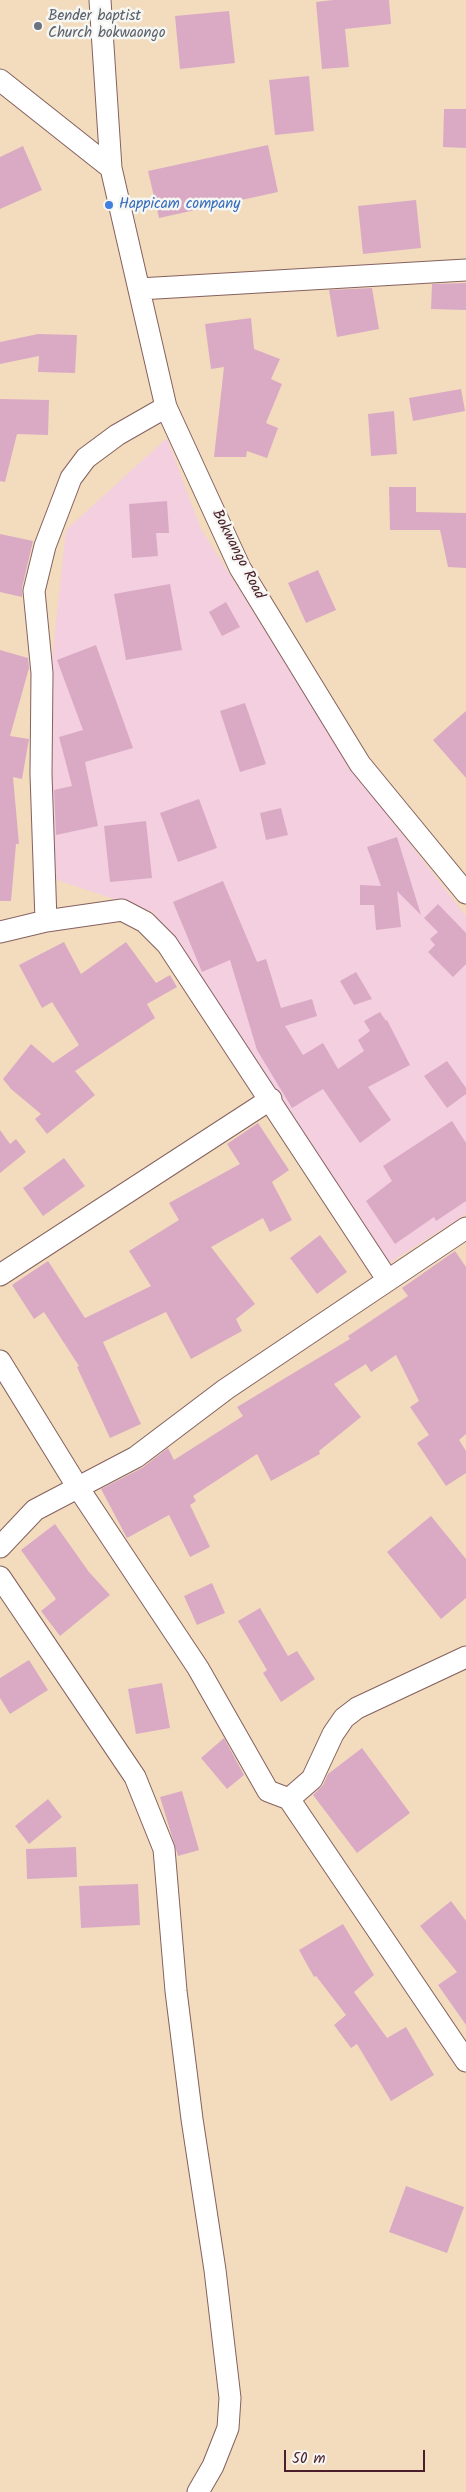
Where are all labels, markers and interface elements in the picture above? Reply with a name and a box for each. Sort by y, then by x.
place label: Bender baptist Church bokwaongo [48,8,165,43]
marker: Bender baptist Church bokwaongo [32,20,44,32]
place label: Happicam company [119,196,240,214]
marker: Happicam company [103,199,115,211]
street label: Bokwango Road [207,507,267,603]
scale bar [286,2440,427,2472]
text: 50 m [292,2447,326,2471]

